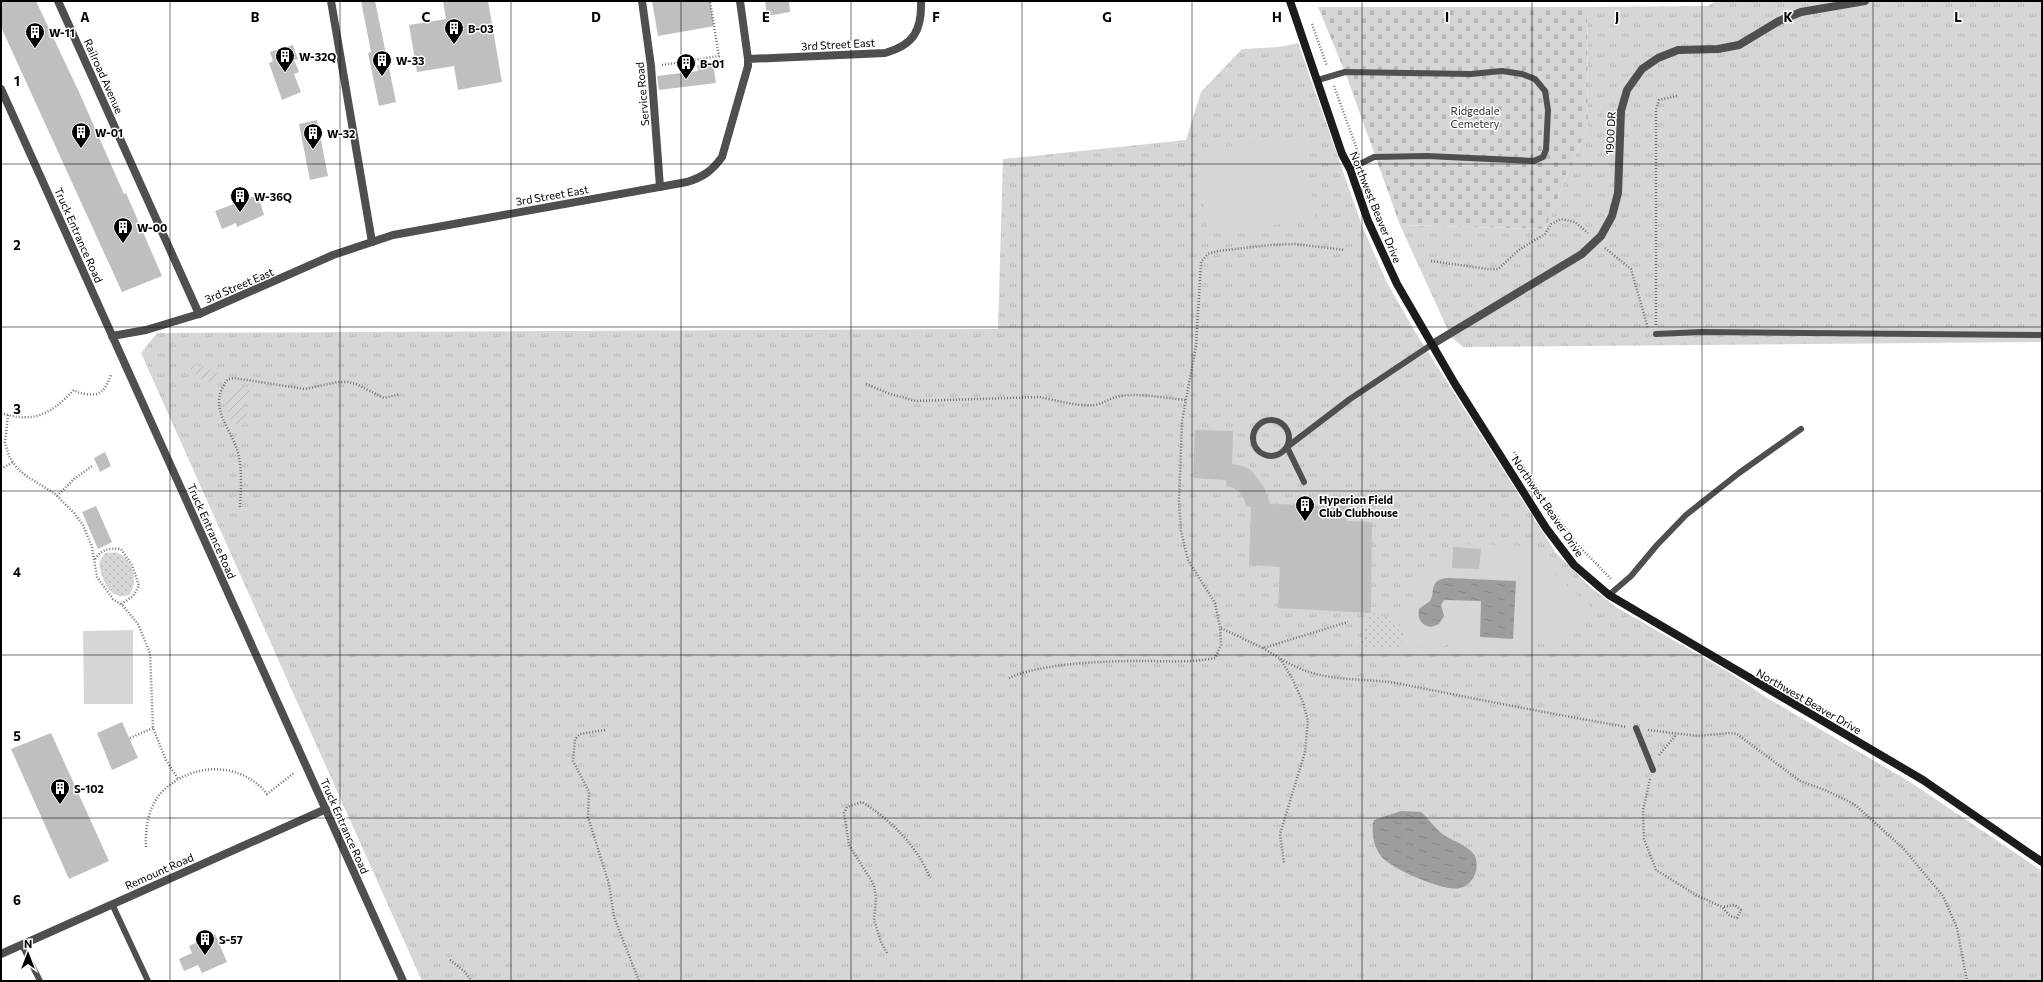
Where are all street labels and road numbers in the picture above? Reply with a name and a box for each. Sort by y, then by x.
street label: 3rd Street East [801,36,876,52]
street label: Railroad Avenue [82,37,126,116]
street label: Service Road [633,61,651,127]
street label: 1900 DR [1602,110,1618,155]
street label: Northwest Beaver Drive [1348,149,1404,265]
street label: 3rd Street East [514,182,590,208]
street label: Truck Entrance Road [52,185,106,285]
street label: 3rd Street East [202,264,276,305]
street label: Northwest Beaver Drive [1509,453,1587,559]
street label: Truck Entrance Road [185,481,239,581]
street label: Northwest Beaver Drive [1754,666,1864,736]
street label: Truck Entrance Road [318,776,372,876]
street label: Remount Road [123,850,195,892]

